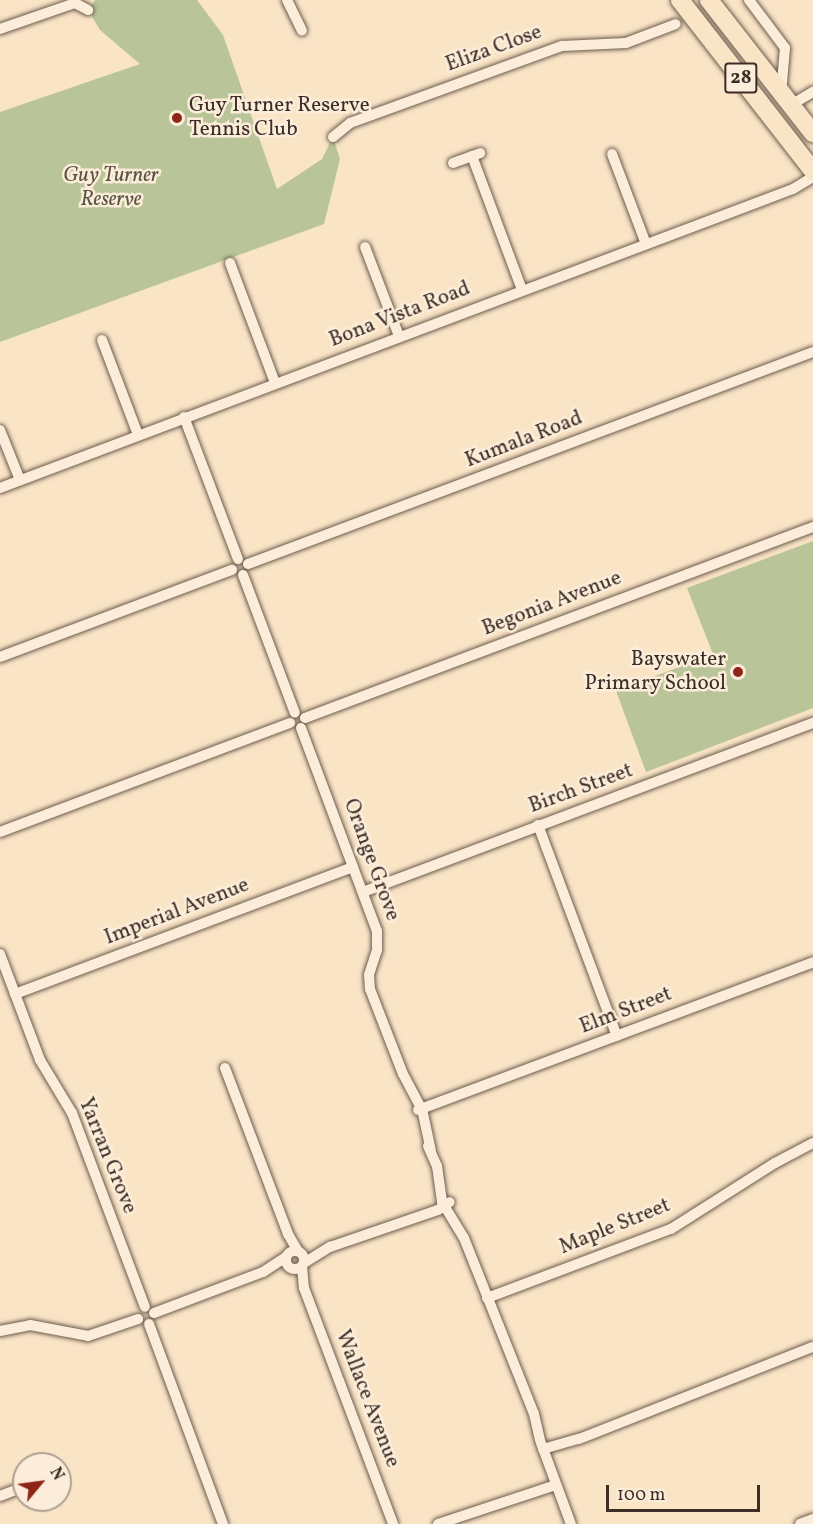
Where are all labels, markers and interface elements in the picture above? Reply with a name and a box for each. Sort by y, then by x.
street label: Eliza Close [442,20,546,78]
road number: 28 [723,61,759,95]
place label: Guy Turner Reserve Tennis Club [189,93,371,143]
marker: Guy Turner Reserve Tennis Club [170,111,184,125]
park label: Guy Turner Reserve [63,163,159,213]
street label: Bona Vista Road [326,276,474,354]
street label: Kumala Road [462,406,586,474]
street label: Begonia Avenue [479,566,625,642]
place label: Bayswater Primary School [584,647,726,697]
marker: Bayswater Primary School [731,665,745,679]
street label: Birch Street [526,759,636,819]
street label: Orange Grove [337,796,405,924]
street label: Imperial Avenue [101,873,253,951]
street label: Elm Street [576,982,676,1040]
street label: Yarran Grove [72,1094,142,1218]
street label: Maple Street [556,1193,674,1261]
street label: Wallace Avenue [329,1327,405,1471]
north arrow [12,1452,72,1512]
text: N [44,1464,68,1485]
scale bar [609,1473,764,1511]
text: 100 m [617,1483,666,1508]

